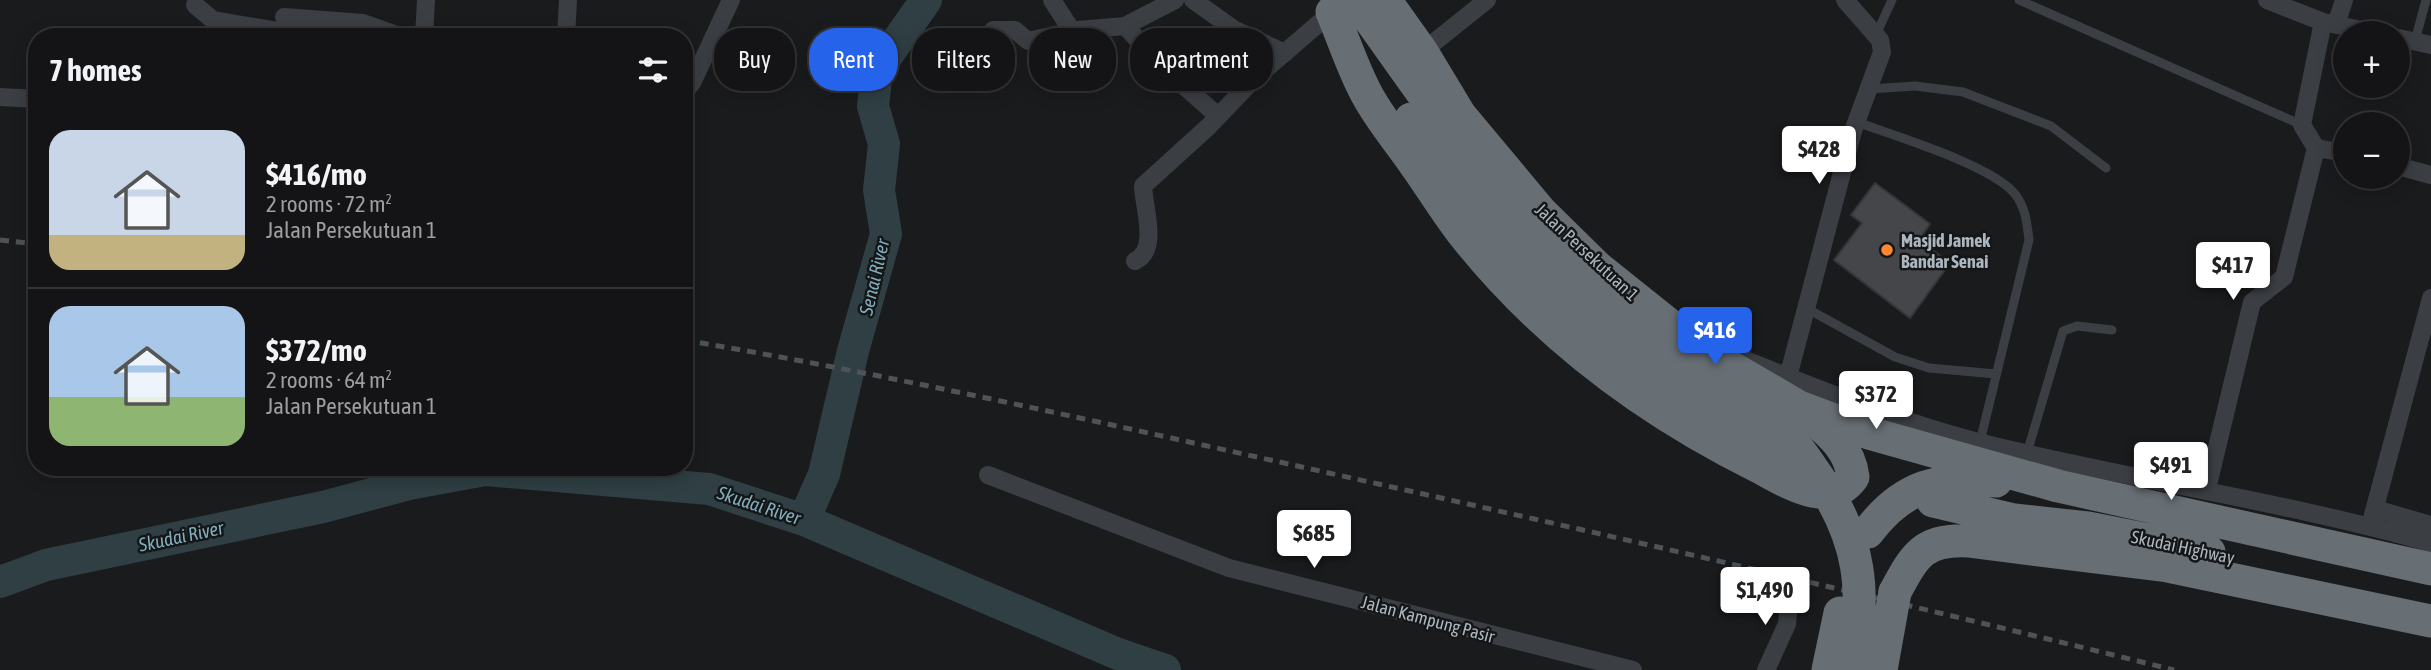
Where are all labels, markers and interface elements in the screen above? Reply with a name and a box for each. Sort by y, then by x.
map controls [2333,21,2410,189]
button: + [2333,21,2410,98]
chip: Buy [714,28,795,91]
chip: Rent [809,28,898,91]
chip: Filters [912,28,1015,91]
chip: New [1029,28,1116,91]
chip: Apartment [1130,28,1273,91]
icon: filters [634,51,672,89]
text: 7 homes [49,53,142,87]
button: − [2333,112,2410,189]
pin: $428 [1778,127,1860,186]
text: $428 [1798,136,1840,162]
text: $416/mo [266,157,367,191]
icon: home [105,158,189,242]
text: 2 rooms · 72 m² [266,191,392,217]
street label: Jalan Persekutuan 1 [1531,199,1643,305]
text: Jalan Persekutuan 1 [266,217,437,243]
place label: Masjid Jamek Bandar Senai [1901,230,1991,272]
water label: Senai River [854,235,894,318]
marker: Masjid Jamek Bandar Senai [1879,242,1895,258]
pin: $417 [2192,243,2274,302]
text: $417 [2212,252,2254,278]
pin: $416 [1674,308,1756,367]
text: $416 [1694,317,1736,343]
text: $372/mo [266,333,367,367]
icon: home [105,334,189,418]
text: 2 rooms · 64 m² [266,367,392,393]
pin: $372 [1835,372,1917,431]
text: $372 [1855,381,1897,407]
text: Jalan Persekutuan 1 [266,393,437,419]
pin: $491 [2130,442,2212,502]
text: $491 [2150,452,2192,478]
water label: Skudai River [714,481,805,529]
pin: $685 [1273,510,1355,570]
water label: Skudai River [136,516,227,556]
text: $685 [1293,520,1335,546]
street label: Skudai Highway [2129,526,2237,568]
pin: $1,490 [1708,568,1822,627]
text: $1,490 [1737,577,1794,603]
street label: Jalan Kampung Pasir [1359,591,1498,647]

